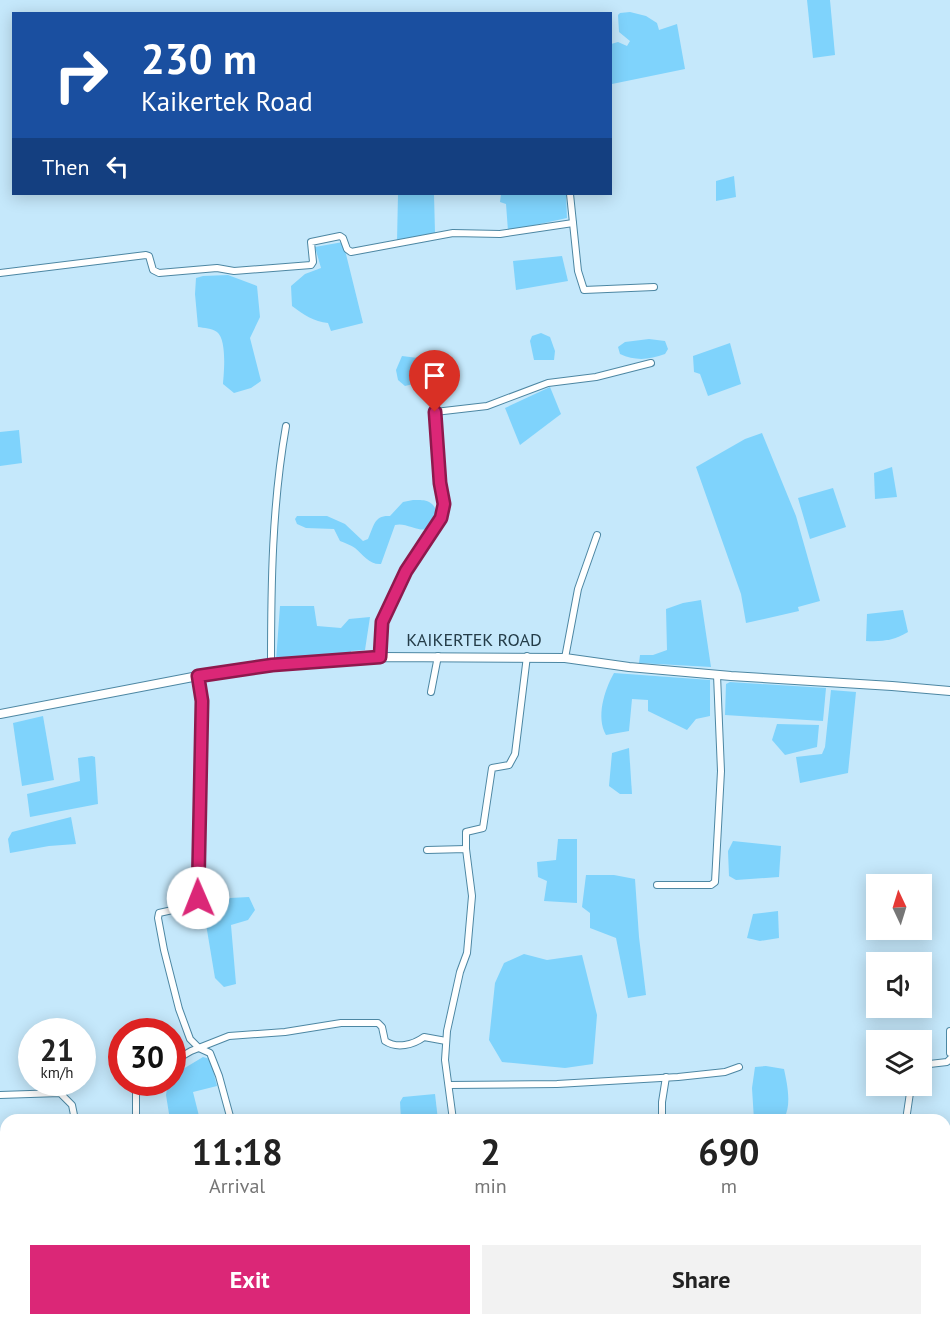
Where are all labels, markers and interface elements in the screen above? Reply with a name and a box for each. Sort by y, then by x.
text: 230 m [141,31,257,86]
icon: right [42,36,120,114]
text: Kaikertek Road [141,84,313,118]
icon: left [101,150,134,183]
text: Then [42,153,89,181]
pin [409,350,460,412]
icon: arrive [418,359,451,392]
street label: KAIKERTEK ROAD [406,628,542,651]
position arrow [166,866,230,930]
north arrow [866,874,932,940]
map controls [866,874,932,1096]
button: sound [866,952,932,1018]
speed limit sign: 30 [108,1018,186,1096]
text: 21 [40,1030,74,1069]
button: layers [866,1030,932,1096]
text: km/h [41,1063,73,1082]
text: 11:18 [191,1128,283,1175]
text: 2 [480,1128,501,1175]
text: 690 [698,1128,760,1175]
text: Arrival [209,1173,265,1199]
text: min [474,1173,507,1199]
text: m [721,1173,737,1199]
button: Exit [30,1245,470,1314]
button: Share [482,1245,921,1314]

